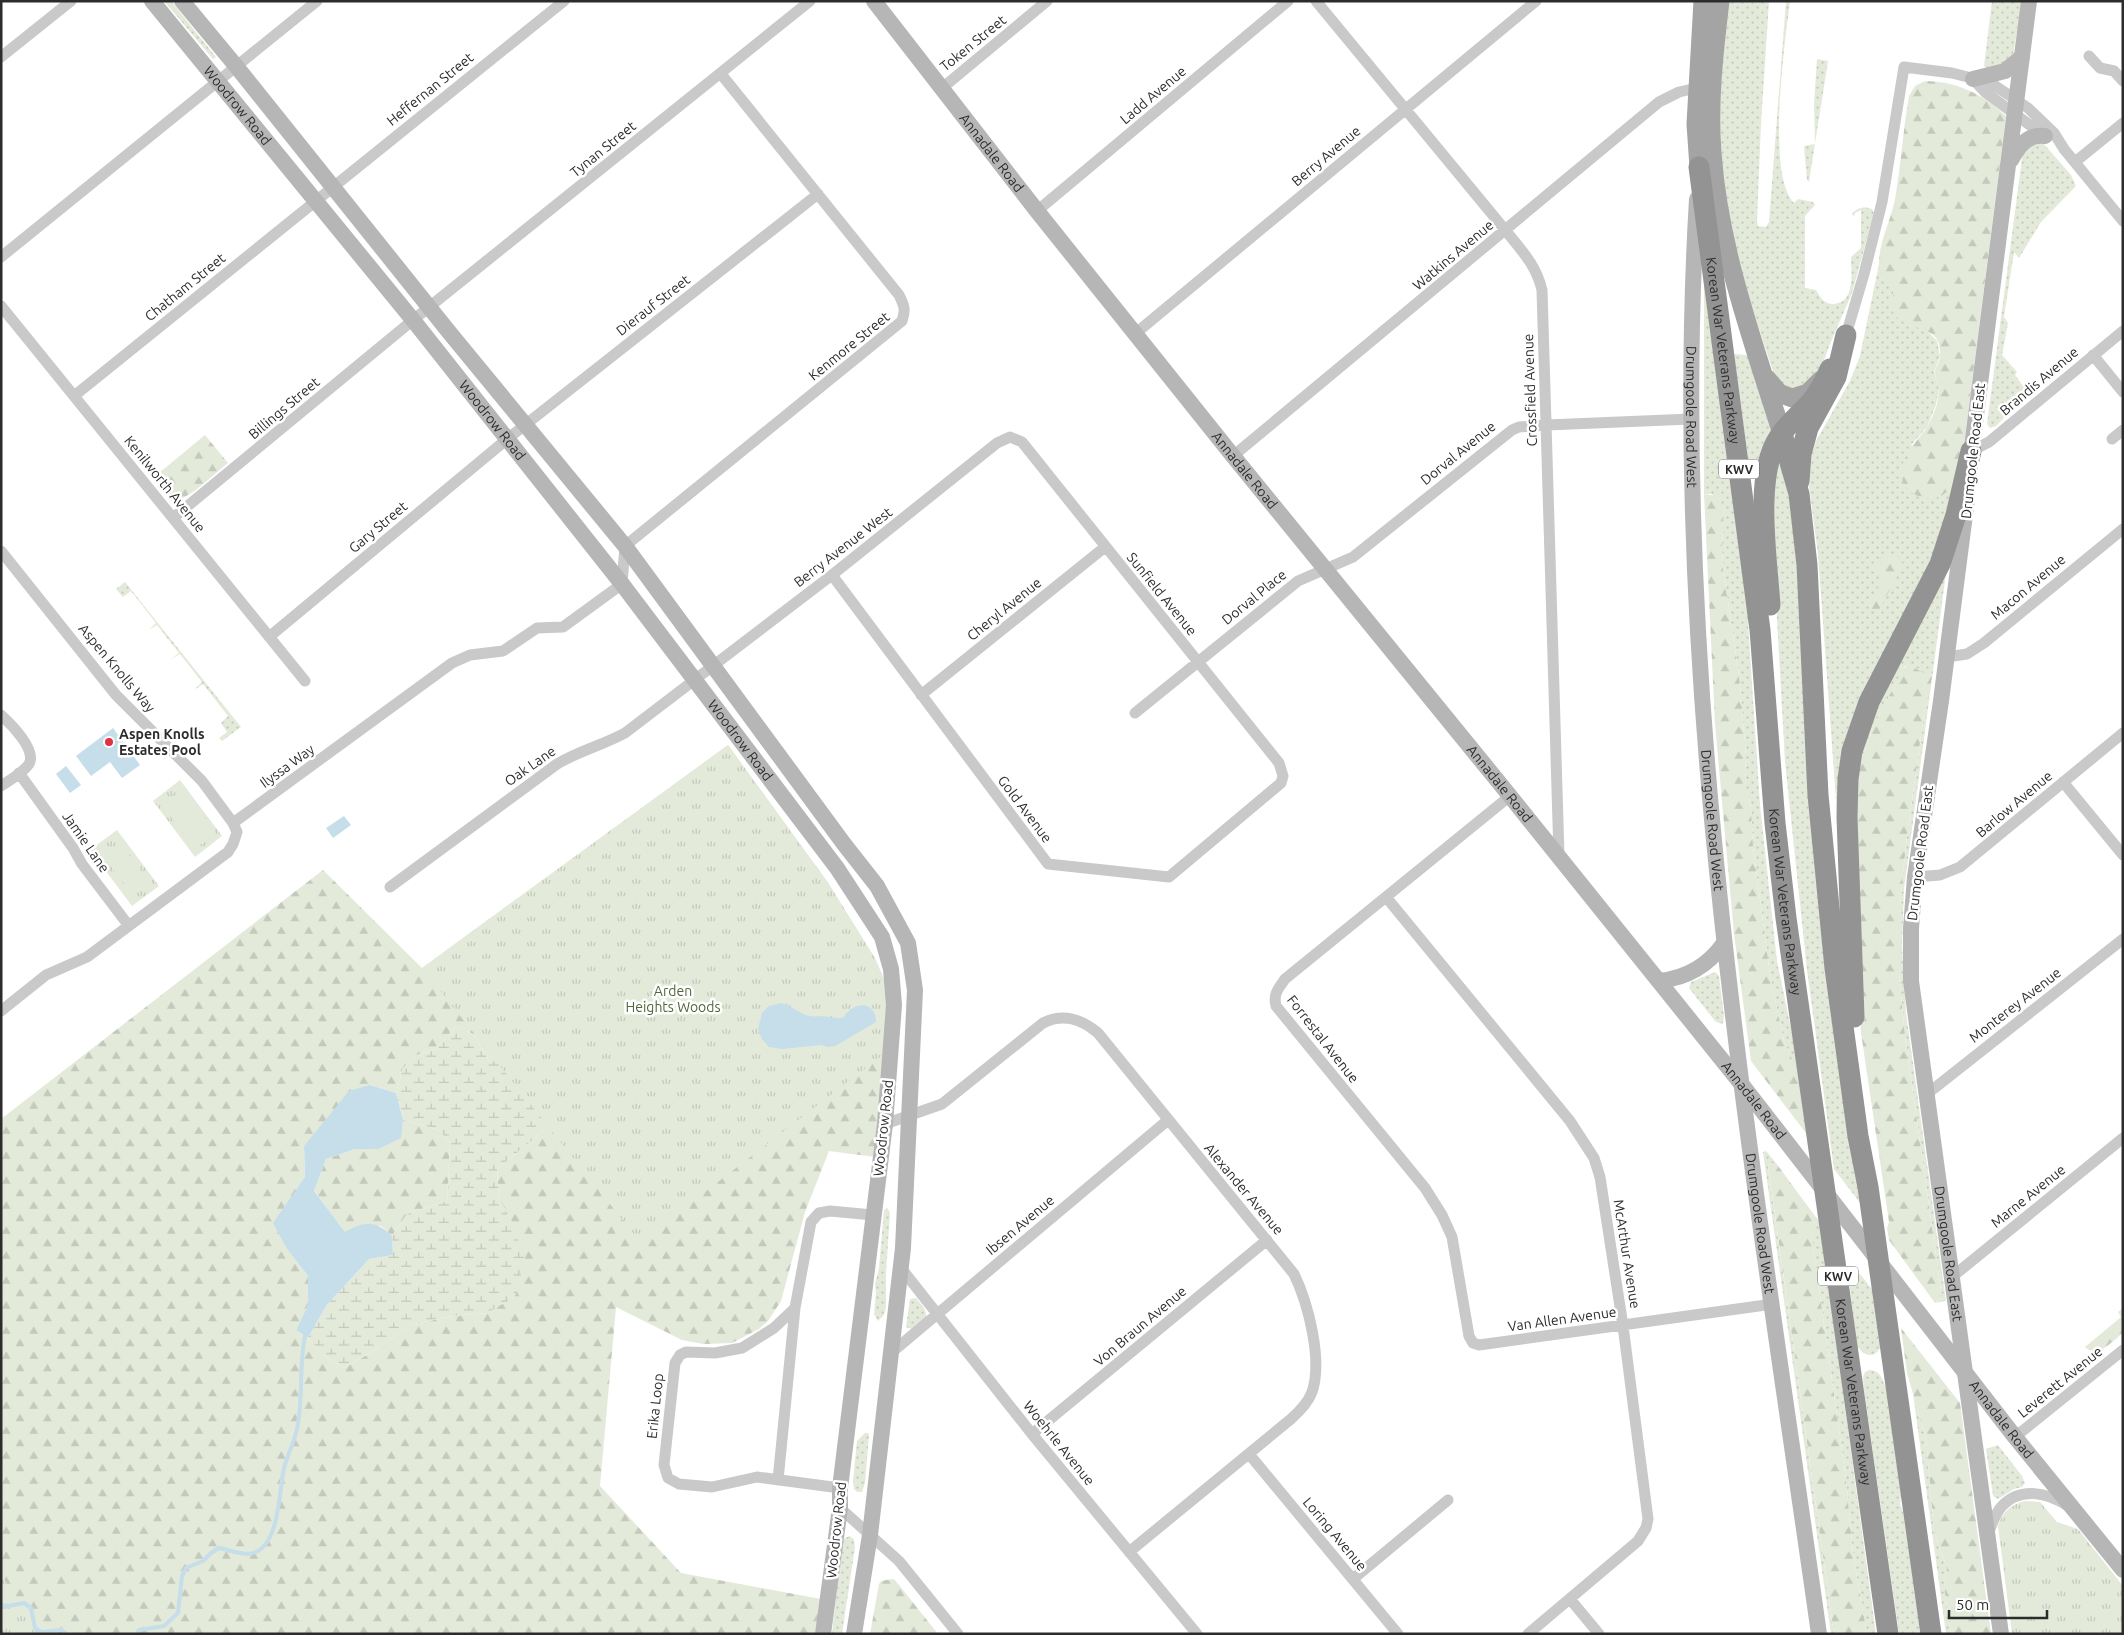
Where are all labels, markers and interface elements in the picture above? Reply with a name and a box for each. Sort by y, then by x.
street label: Token Street [937,11,1010,74]
street label: Heffernan Street [384,49,477,129]
street label: Woodrow Road [201,63,274,148]
street label: Ladd Avenue [1117,63,1189,127]
street label: Annadale Road [956,110,1027,195]
street label: Tynan Street [567,117,639,180]
street label: Berry Avenue [1288,123,1364,189]
street label: Watkins Avenue [1409,217,1497,293]
street label: Chatham Street [142,249,229,324]
street label: Korean War Veterans Parkway [1703,256,1743,445]
street label: Dierauf Street [613,271,693,339]
street label: Kenmore Street [805,308,893,384]
street label: Crossfield Avenue [1520,333,1540,447]
street label: Brandis Avenue [1997,344,2081,418]
street label: Drumgoole Road West [1683,346,1700,489]
street label: Billings Street [245,373,323,442]
street label: Woodrow Road [456,377,529,463]
street label: Drumgoole Road East [1958,382,1988,520]
street label: Dorval Avenue [1417,418,1499,488]
street label: Annadale Road [1209,428,1281,512]
street label: Kenilworth Avenue [121,433,209,535]
road number: KWV [1719,459,1759,478]
street label: Gary Street [346,498,411,556]
street label: Berry Avenue West [791,503,896,590]
street label: Sunfield Avenue [1124,549,1200,639]
street label: Macon Avenue [1987,551,2069,623]
street label: Dorval Place [1219,566,1289,628]
street label: Cheryl Avenue [964,574,1044,644]
street label: Aspen Knolls Way [75,621,159,716]
street label: Woodrow Road [705,697,776,784]
place label: Aspen Knolls Estates Pool [119,726,205,758]
marker: Aspen Knolls Estates Pool [103,736,115,748]
street label: Ilyssa Way [257,741,317,791]
street label: Annadale Road [1464,742,1536,825]
street label: Oak Lane [501,743,559,789]
street label: Drumgoole Road West [1698,749,1727,892]
street label: Barlow Avenue [1973,768,2055,840]
street label: Gold Avenue [995,772,1055,846]
street label: Drumgoole Road East [1904,784,1936,922]
street label: Korean War Veterans Parkway [1766,808,1805,996]
street label: Jamie Lane [59,809,113,875]
street label: Monterey Avenue [1966,964,2064,1046]
park label: Arden Heights Woods [625,983,721,1015]
street label: Forrestal Avenue [1284,992,1362,1086]
street label: Annadale Road [1718,1058,1789,1142]
street label: Woodrow Road [870,1079,896,1177]
street label: Alexander Avenue [1201,1140,1287,1238]
street label: Drumgoole Road West [1743,1152,1778,1295]
street label: Marne Avenue [1988,1161,2068,1231]
street label: Drumgoole Road East [1931,1185,1966,1323]
street label: Ibsen Avenue [983,1192,1057,1258]
street label: McArthur Avenue [1610,1198,1644,1310]
road number: KWV [1818,1266,1858,1285]
street label: Von Braun Avenue [1091,1283,1189,1369]
street label: Korean War Veterans Parkway [1832,1298,1875,1487]
street label: Van Allen Avenue [1507,1303,1617,1335]
street label: Leverett Avenue [2015,1343,2105,1421]
street label: Erika Loop [644,1372,666,1440]
street label: Annadale Road [1966,1377,2037,1462]
street label: Woehrle Avenue [1020,1398,1098,1488]
street label: Woodrow Road [823,1481,849,1579]
street label: Loring Avenue [1300,1494,1370,1574]
scale bar [1949,1588,2046,1620]
text: 50 m [1956,1596,1989,1613]

